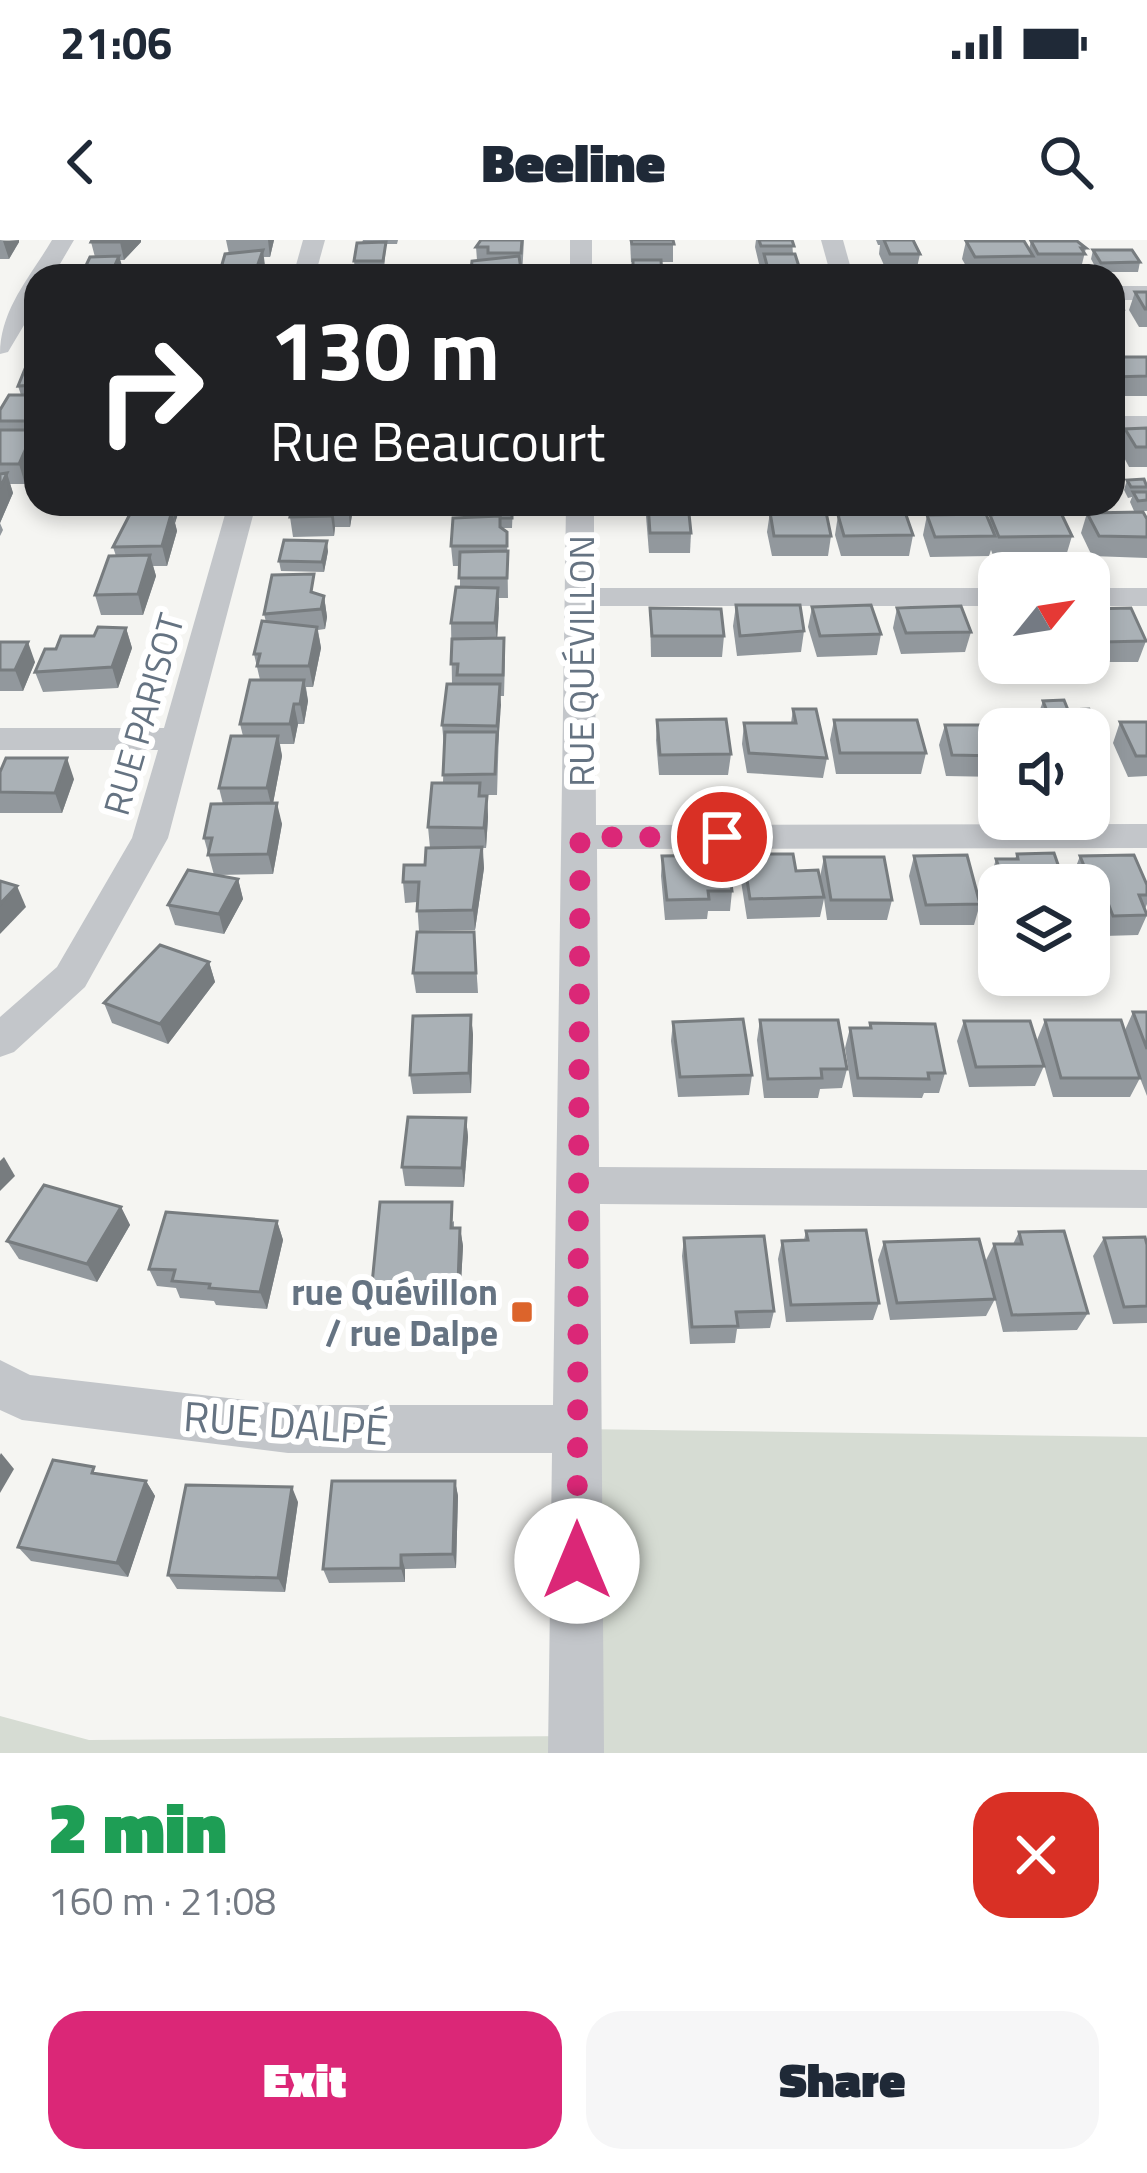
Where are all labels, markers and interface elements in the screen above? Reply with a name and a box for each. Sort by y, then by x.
text: 21:06 [60,8,172,76]
text: Beeline [482,121,665,203]
icon: back [48,129,114,195]
icon: search [1033,129,1099,195]
text: 130 m [270,285,500,413]
icon: right [72,312,228,468]
text: Rue Beaucourt [270,400,605,482]
street label: RUE QUÉVILLON [553,535,608,787]
north arrow [978,552,1110,684]
map controls [978,552,1110,996]
street label: RUE PARISOT [88,607,198,821]
button: sound [978,708,1110,840]
pin [671,786,773,888]
icon: arrive [689,804,755,870]
button: layers [978,864,1110,996]
place label: rue Quévillon / rue Dalpe [291,1264,498,1360]
marker: rue Quévillon / rue Dalpe [509,1299,535,1325]
street label: RUE DALPÉ [181,1383,391,1461]
position arrow [514,1498,640,1624]
text: 2 min [48,1771,227,1881]
button: close [973,1792,1099,1918]
text: 160 m · 21:08 [48,1871,276,1930]
button: Exit [48,2011,562,2149]
button: Share [586,2011,1099,2149]

